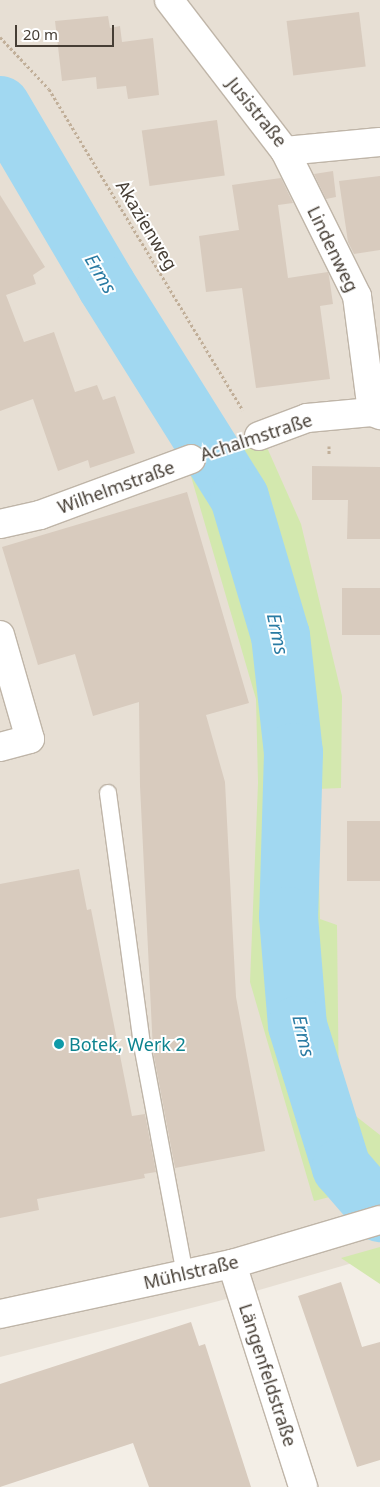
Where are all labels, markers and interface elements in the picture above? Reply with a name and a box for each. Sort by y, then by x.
scale bar [18,15,116,47]
text: 20 m [23,24,58,44]
street label: Jusistraße [222,73,292,151]
street label: Akazienweg [112,176,182,274]
street label: Lindenweg [303,203,363,295]
water label: Erms [79,250,121,298]
street label: Achalmstraße [197,409,315,465]
street label: Wilhelmstraße [55,456,177,518]
water label: Erms [261,611,293,657]
water label: Erms [287,1013,319,1059]
place label: Botek, Werk 2 [69,1033,186,1055]
marker: Botek, Werk 2 [53,1038,65,1050]
street label: Mühlstraße [141,1251,241,1293]
street label: Längenfeldstraße [235,1301,301,1449]

